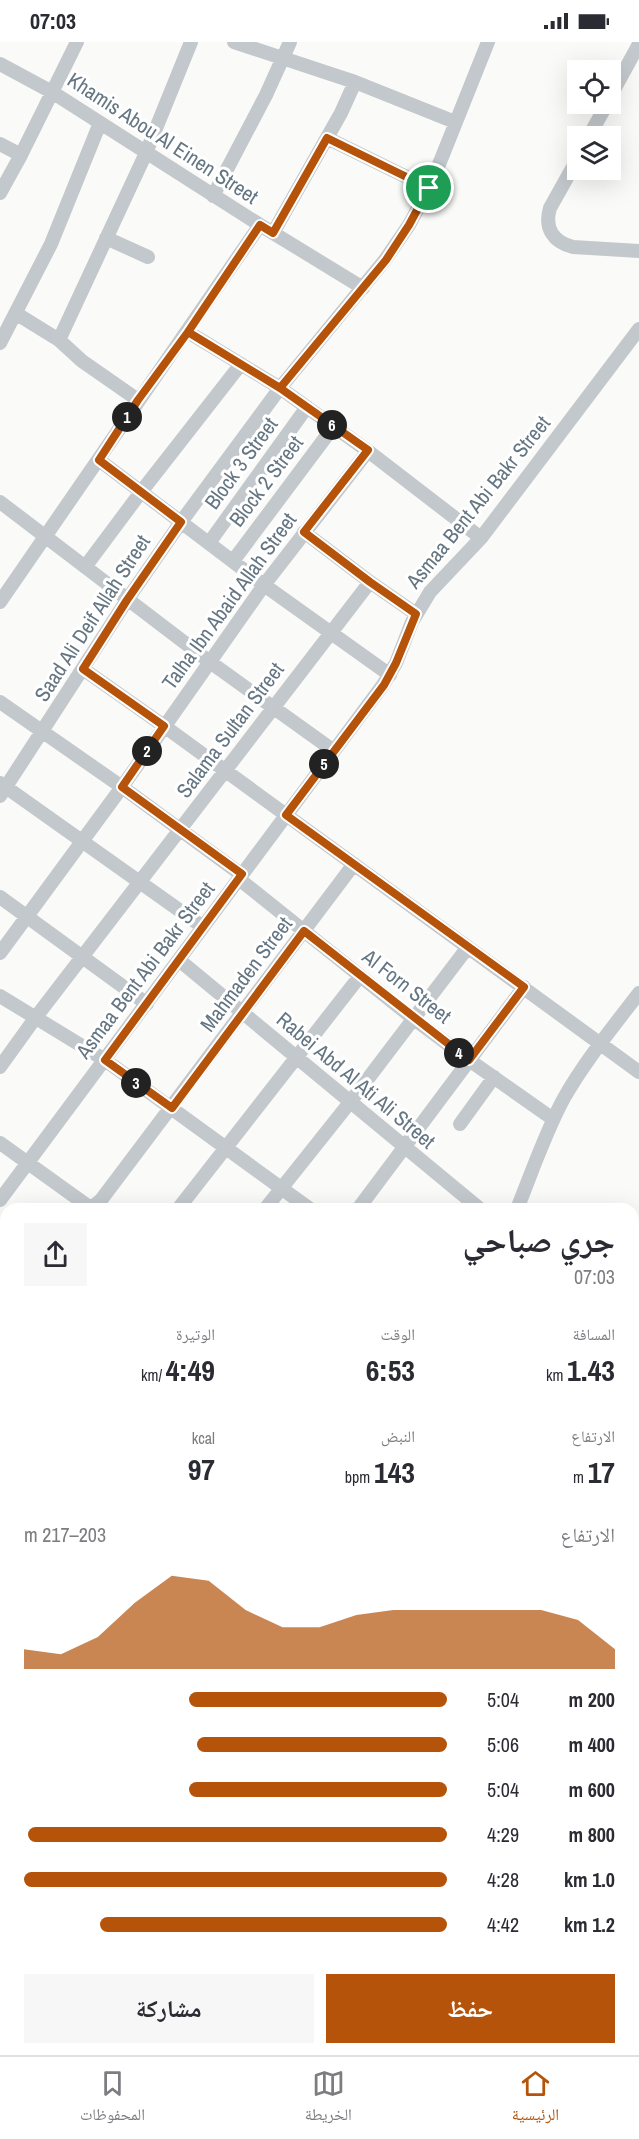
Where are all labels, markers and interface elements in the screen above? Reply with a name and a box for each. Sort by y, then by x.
text: 07:03 [30,6,76,36]
map controls [567,60,621,180]
button: locate [567,60,621,114]
street label: Khamis Abou Al Einen Street [62,65,264,211]
button: layers [567,126,621,180]
pin [403,162,454,213]
icon: arrive [412,171,445,204]
pin: 1 [112,402,142,432]
text: 1 [123,406,131,428]
street label: Asmaa Bent Abi Bakr Street [399,409,557,595]
pin: 6 [317,410,347,440]
street label: Block 3 Street [198,411,284,515]
text: 6 [328,414,336,436]
street label: Block 2 Street [222,429,310,533]
street label: Talha Ibn Abaid Allah Street [155,507,303,695]
street label: Saad Ali Deif Allah Street [27,529,157,707]
street label: Salama Sultan Street [169,656,291,804]
pin: 2 [132,736,162,766]
text: 2 [143,740,151,762]
pin: 5 [309,749,339,779]
text: 5 [320,753,328,775]
street label: Asmaa Bent Abi Bakr Street [68,875,221,1065]
street label: Mahmaden Street [193,910,299,1037]
street label: Al Forn Street [356,942,458,1030]
street label: Rabei Abd Al Ati Ali Street [270,1005,442,1155]
pin: 4 [444,1038,474,1068]
text: 4 [455,1042,463,1064]
pin: 3 [121,1068,151,1098]
text: 3 [132,1072,140,1094]
text: جري صباحي [462,1218,615,1262]
button: share [24,1223,87,1286]
text: 07:03 [574,1263,615,1290]
text: الوتيرة [176,1323,215,1345]
text: الوقت [381,1323,415,1345]
text: المسافة [573,1323,615,1345]
text: 4:49 [166,1350,215,1390]
text: 6:53 [366,1350,415,1390]
text: 1.43 [567,1350,615,1390]
text: /km [141,1364,166,1386]
text: km [546,1364,567,1386]
text: النبض [381,1425,415,1447]
text: الارتفاع [571,1425,615,1447]
text: kcal [192,1427,215,1449]
text: 97 [188,1449,215,1489]
text: 143 [374,1452,415,1492]
text: 17 [588,1452,615,1492]
text: bpm [345,1466,374,1488]
text: m [573,1466,588,1488]
text: 203–217 m [24,1521,106,1548]
text: الارتفاع [560,1521,615,1548]
text: 5:04 [487,1686,519,1713]
text: 200 m [568,1686,615,1713]
text: 5:06 [487,1731,519,1758]
text: 400 m [568,1731,615,1758]
text: 5:04 [487,1776,519,1803]
text: 600 m [568,1776,615,1803]
text: 4:29 [487,1821,519,1848]
text: 800 m [568,1821,615,1848]
text: 4:28 [487,1866,519,1893]
text: 1.0 km [564,1866,615,1893]
text: 4:42 [487,1911,519,1938]
text: 1.2 km [564,1911,615,1938]
button: مشاركة [24,1974,314,2043]
button: حفظ [326,1974,615,2043]
tab: المحفوظات [80,2067,145,2130]
tab: الخريطة [305,2067,352,2130]
tab: الرئيسية [512,2067,559,2130]

